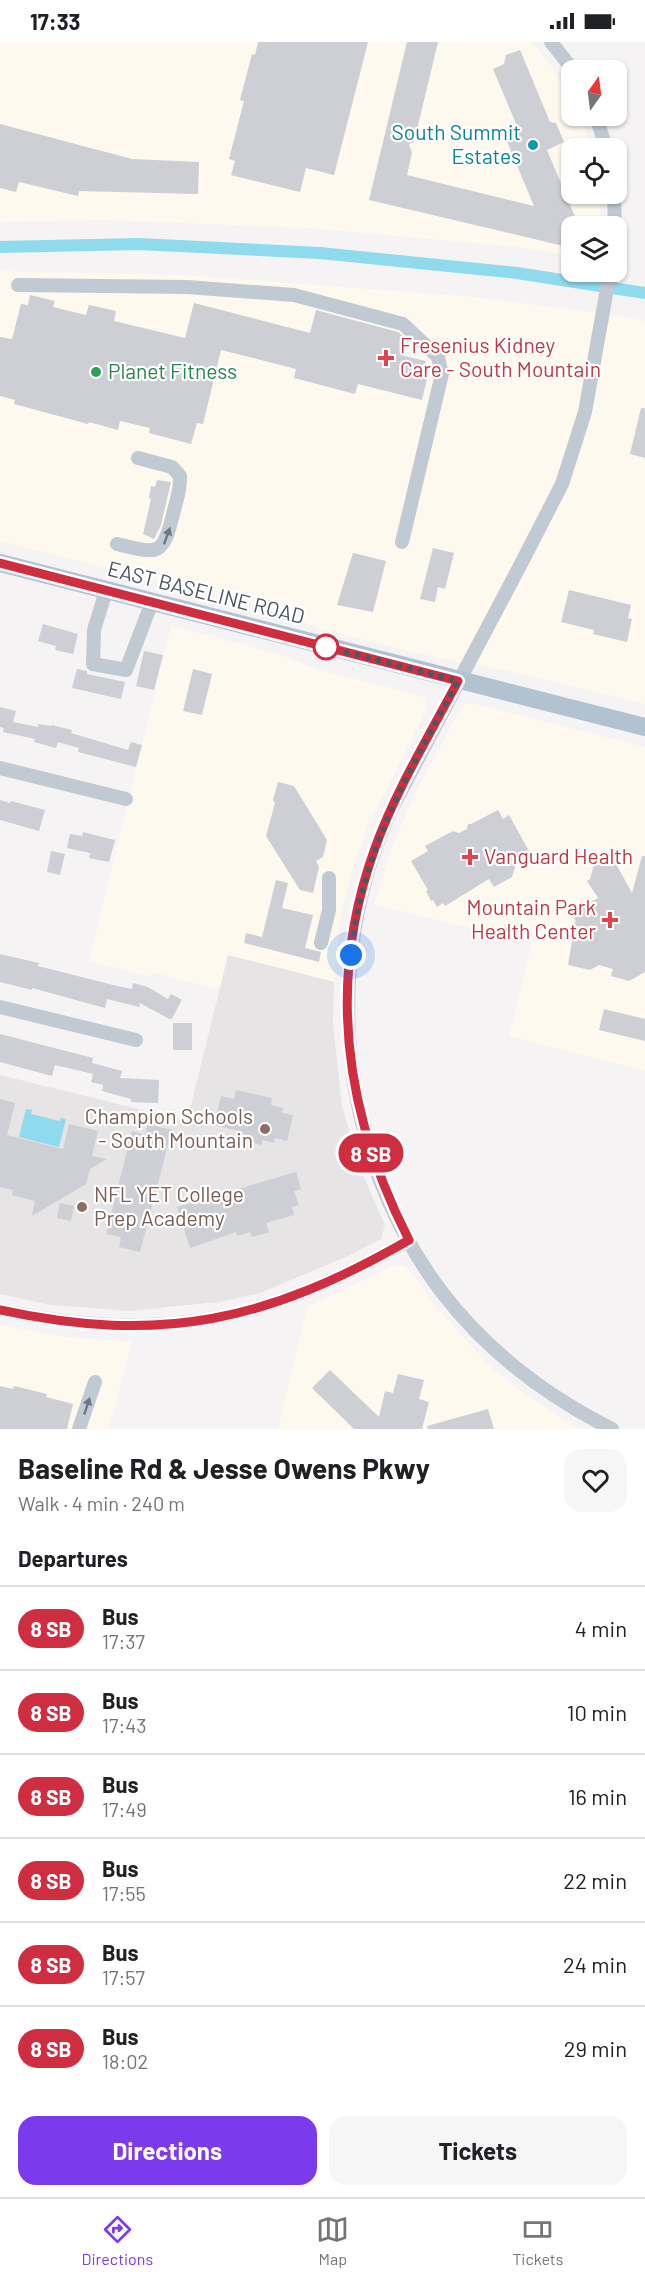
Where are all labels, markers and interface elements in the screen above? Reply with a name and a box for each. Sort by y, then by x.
text: 17:33 [30,8,80,34]
north arrow [561,60,627,126]
map controls [561,60,627,282]
place label: South Summit Estates [392,119,521,168]
marker: South Summit Estates [526,138,540,152]
button: locate [561,138,627,204]
button: layers [561,216,627,282]
place label: Fresenius Kidney Care - South Mountain [400,332,601,381]
marker: Fresenius Kidney Care - South Mountain [377,349,395,367]
place label: Planet Fitness [108,358,237,383]
marker: Planet Fitness [89,365,103,379]
one-way arrow [162,526,172,544]
street label: EAST BASELINE ROAD [105,555,307,628]
unlabelled marker [313,634,339,660]
place label: Vanguard Health [484,843,633,868]
marker: Vanguard Health [461,848,479,866]
place label: Mountain Park Health Center [466,894,596,943]
marker: Mountain Park Health Center [601,911,619,929]
your location [336,940,366,970]
place label: Champion Schools - South Mountain [85,1103,253,1152]
marker: Champion Schools - South Mountain [258,1122,272,1136]
line badge: 8 SB [329,1134,413,1172]
text: 8 SB [350,1141,392,1166]
place label: NFL YET College Prep Academy [94,1181,244,1230]
marker: NFL YET College Prep Academy [75,1200,89,1214]
one-way arrow [83,1397,92,1415]
button: heart [564,1449,627,1512]
text: Baseline Rd & Jesse Owens Pkwy [18,1451,430,1485]
text: Walk · 4 min · 240 m [18,1491,185,1515]
text: Departures [18,1545,128,1571]
text: Bus [102,1603,139,1629]
text: 4 min [575,1615,627,1641]
text: 8 SB [30,1616,72,1641]
text: 17:37 [102,1629,145,1653]
text: Bus [102,1687,139,1713]
text: 10 min [567,1699,627,1725]
text: 8 SB [30,1700,72,1725]
text: 17:43 [102,1713,147,1737]
text: Bus [102,1771,139,1797]
text: 16 min [568,1783,627,1809]
text: 8 SB [30,1784,72,1809]
text: 17:49 [102,1797,147,1821]
text: Bus [102,1855,139,1881]
text: 22 min [563,1867,627,1893]
text: 8 SB [30,1868,72,1893]
text: 17:55 [102,1881,146,1905]
text: Bus [102,1939,139,1965]
text: 24 min [563,1951,627,1977]
text: 8 SB [30,1952,72,1977]
text: 17:57 [102,1965,145,1989]
text: Bus [102,2023,139,2049]
text: 29 min [564,2035,627,2061]
text: 8 SB [30,2036,72,2061]
text: 18:02 [102,2049,148,2073]
button: Directions [18,2116,317,2185]
button: Tickets [329,2116,627,2185]
tab: Directions [82,2213,153,2268]
tab: Map [316,2213,349,2268]
tab: Tickets [512,2213,563,2268]

